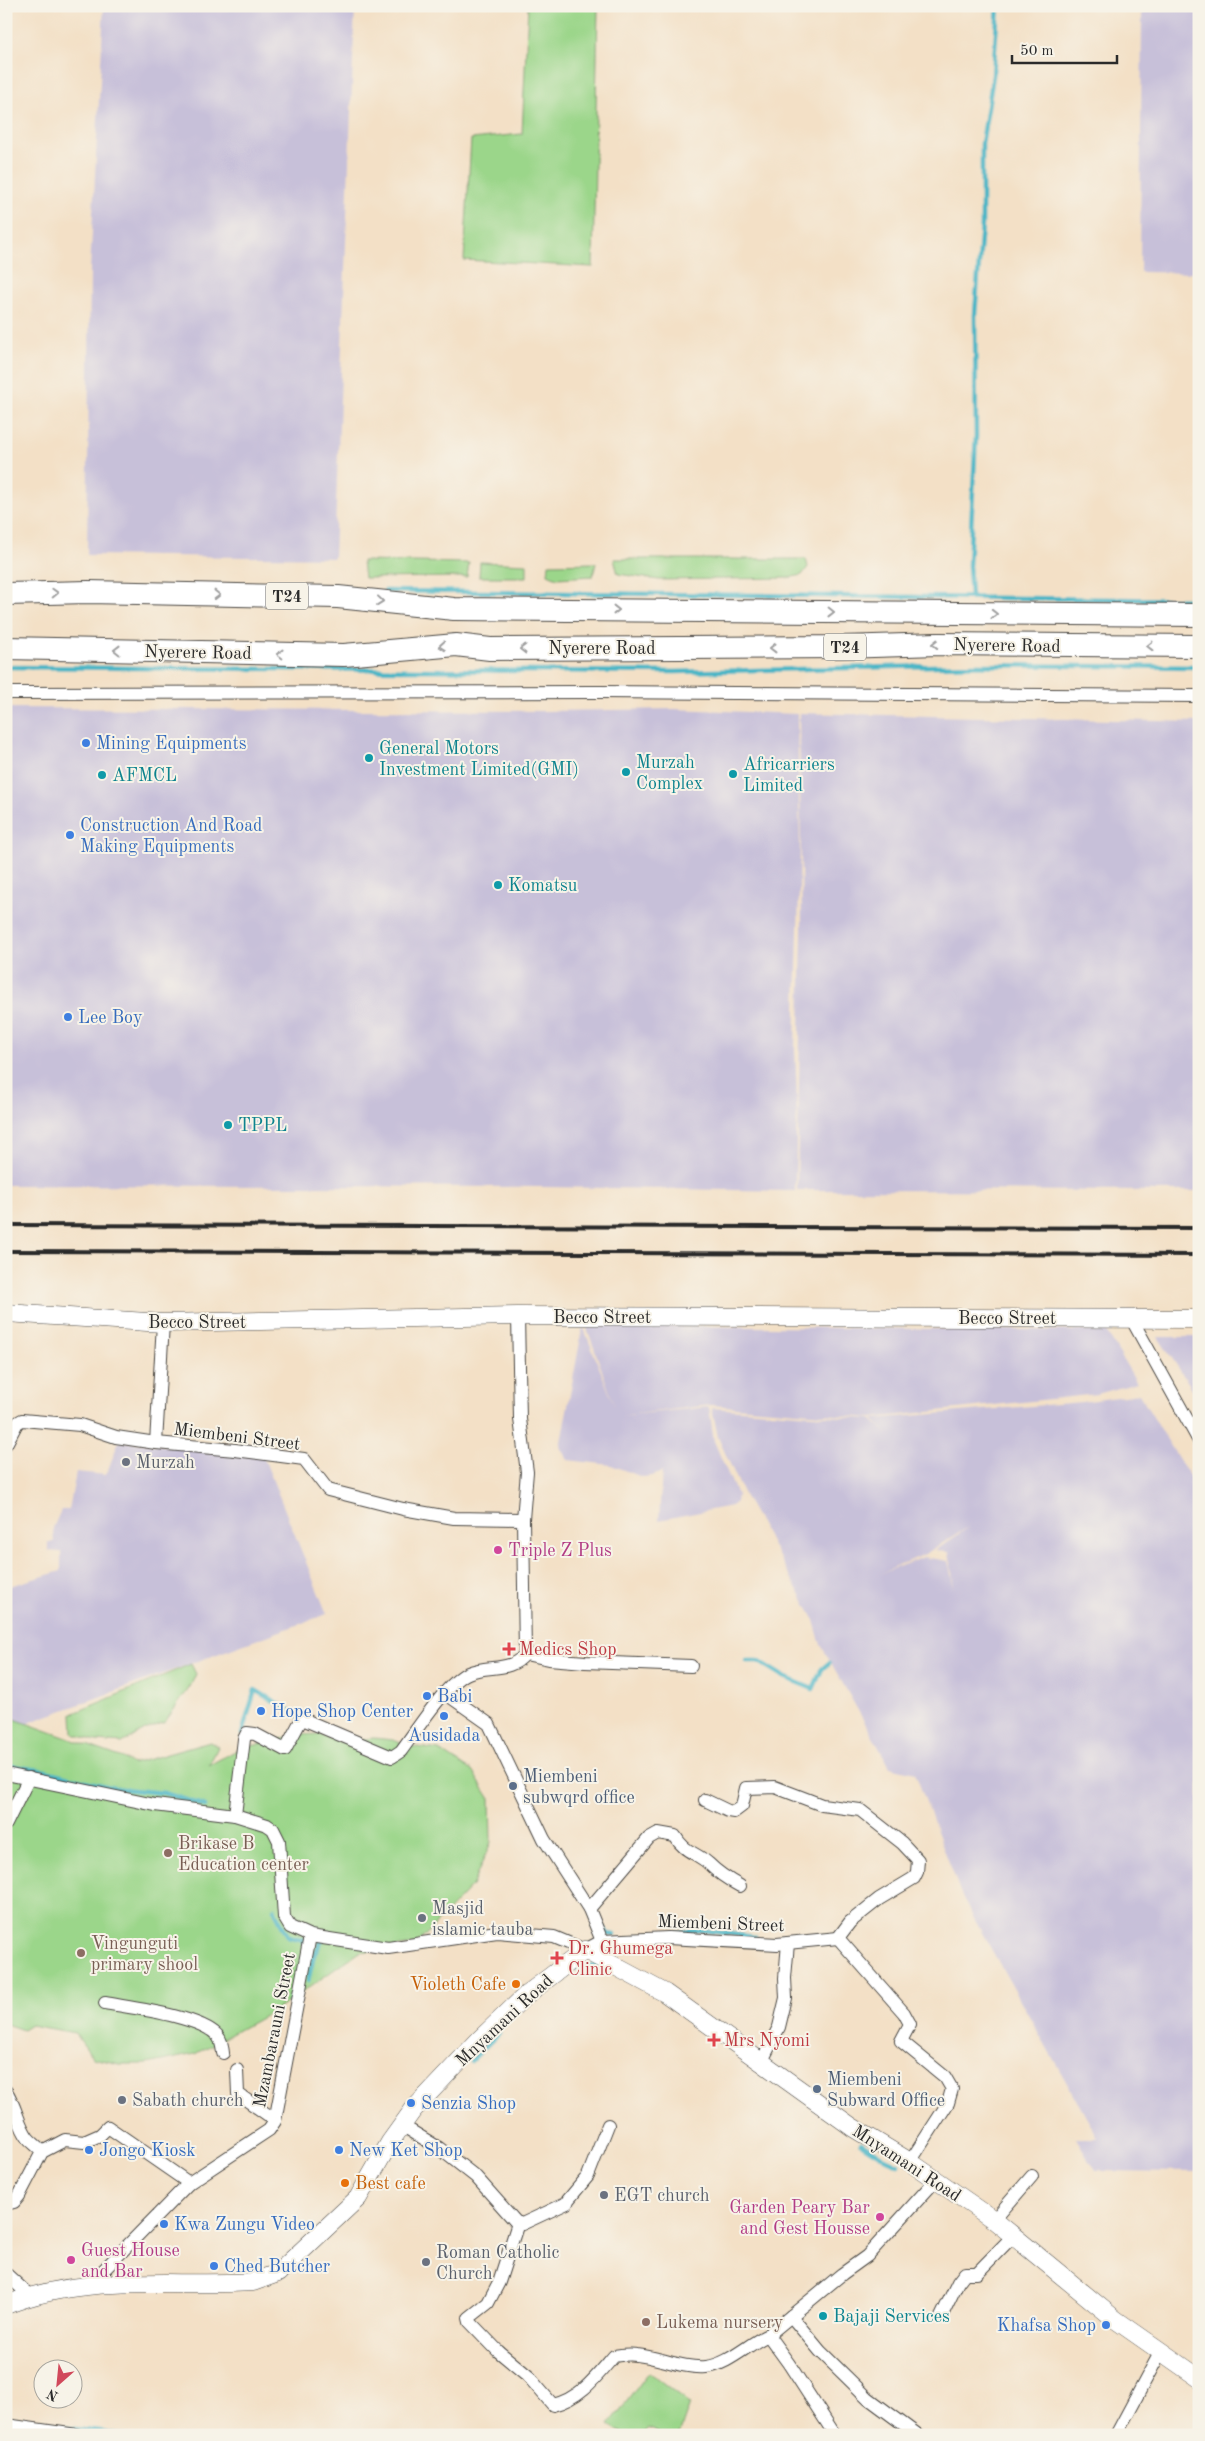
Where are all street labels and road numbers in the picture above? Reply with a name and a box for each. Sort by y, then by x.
road number: T24 [266,582,308,610]
road number: T24 [824,634,866,660]
street label: Nyerere Road [953,636,1061,656]
street label: Nyerere Road [548,640,656,658]
street label: Nyerere Road [144,643,252,663]
street label: Becco Street [553,1309,651,1327]
street label: Becco Street [958,1310,1056,1328]
street label: Becco Street [148,1314,246,1332]
street label: Miembeni Street [173,1420,301,1454]
street label: Miembeni Street [657,1913,785,1935]
street label: Mzambarauni Street [251,1951,299,2109]
street label: Mnyamani Road [453,1971,557,2070]
street label: Mnyamani Road [849,2122,964,2206]

